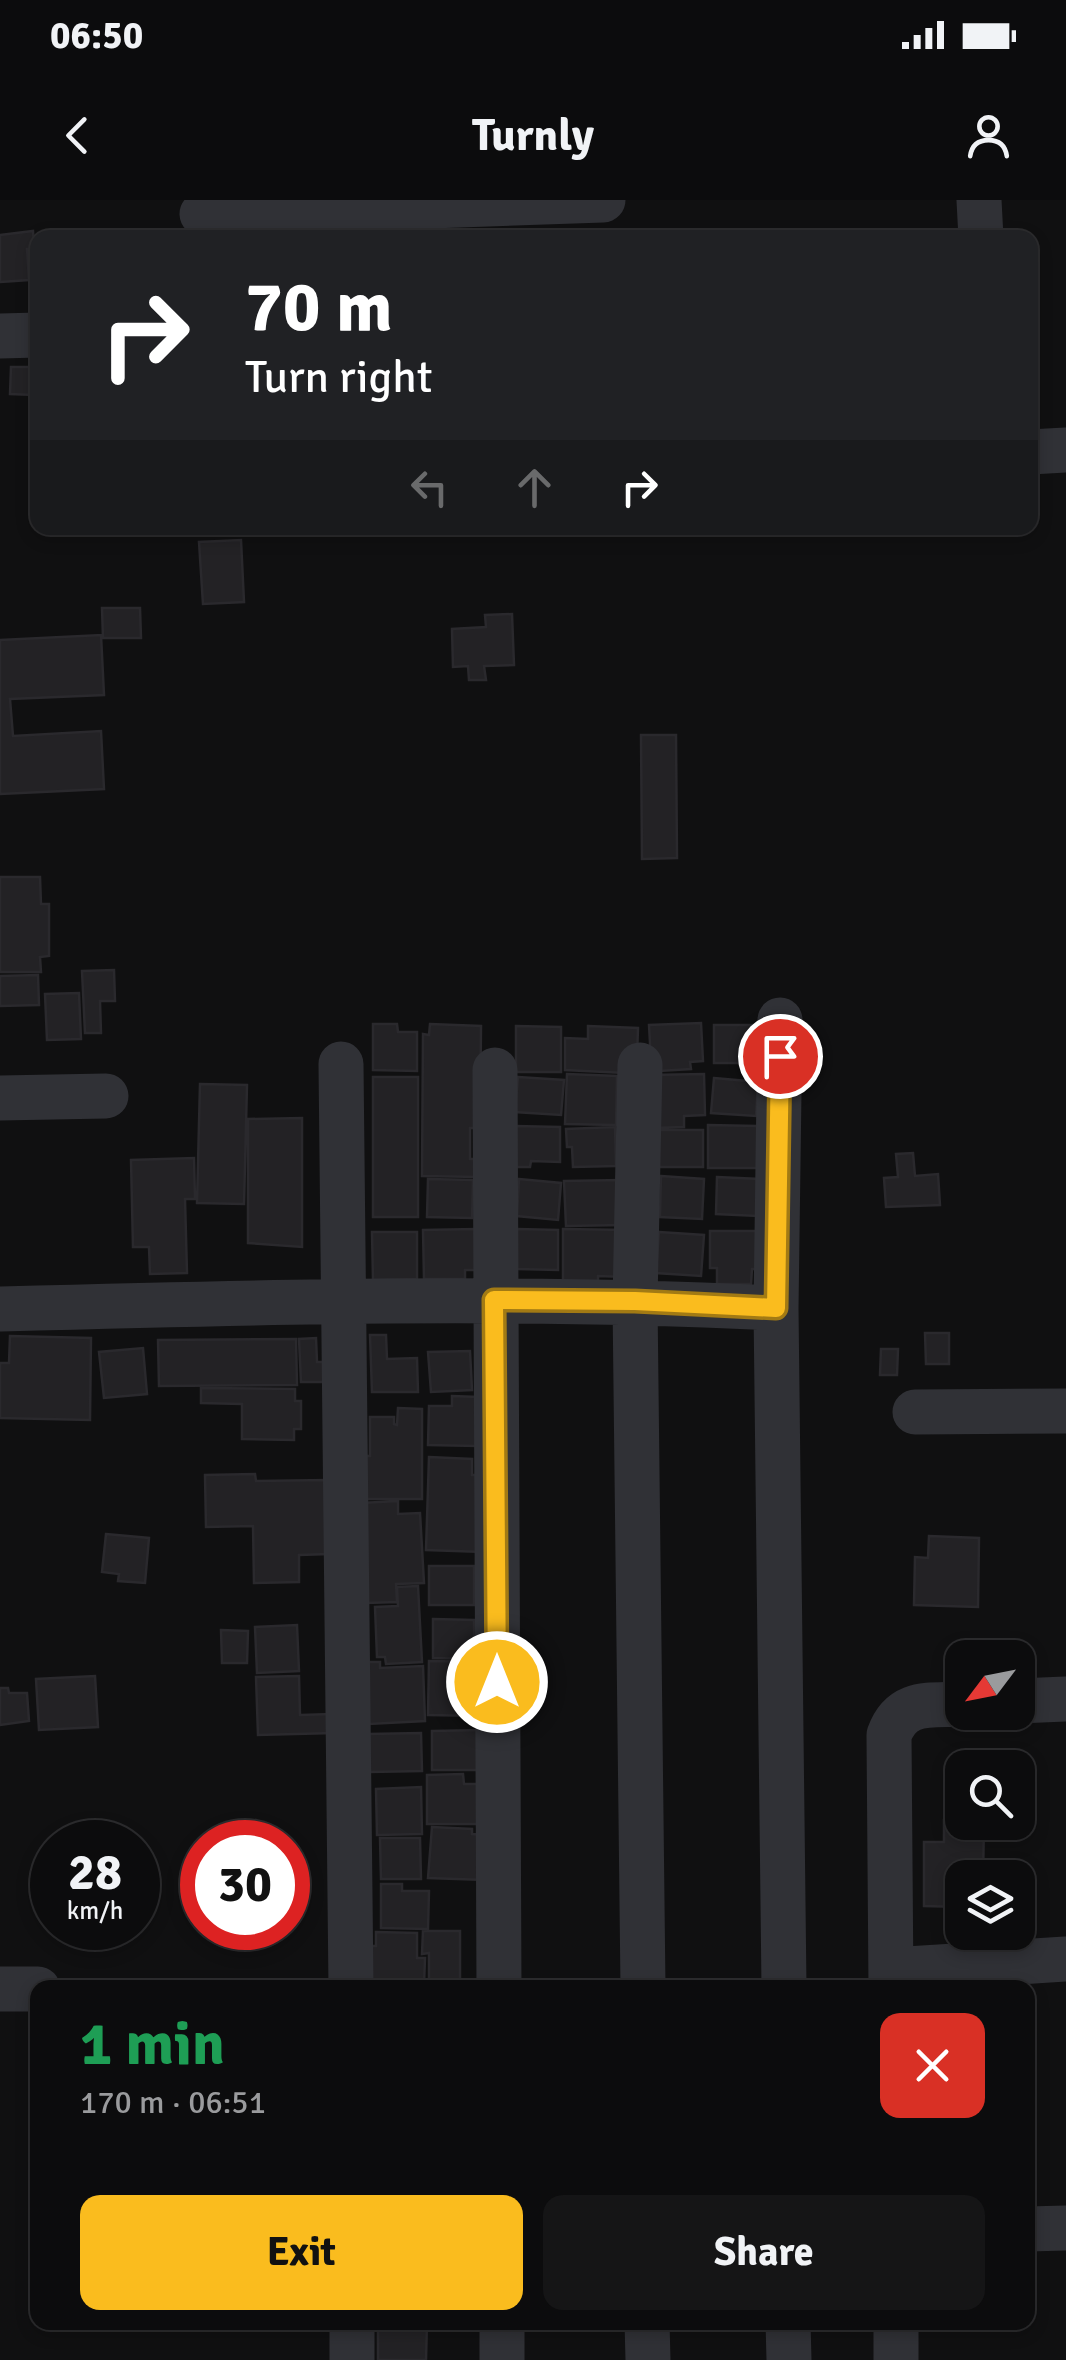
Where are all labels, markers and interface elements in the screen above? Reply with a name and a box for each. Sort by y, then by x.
text: 06:50 [50,12,143,59]
icon: back [50,108,105,163]
text: Turnly [472,108,594,163]
icon: person [961,108,1016,163]
text: 70 m [245,264,393,350]
icon: right [80,270,210,400]
text: Turn right [245,350,433,405]
icon: left [402,460,457,515]
icon: ahead [507,460,562,515]
icon: right [612,460,667,515]
pin [738,1014,823,1099]
icon: arrive [753,1029,808,1084]
position arrow [445,1630,549,1734]
north arrow [945,1640,1035,1730]
map controls [945,1640,1035,1950]
button: search [945,1750,1035,1840]
speed limit sign: 30 [180,1820,310,1950]
text: 28 [68,1842,122,1904]
button: layers [945,1860,1035,1950]
text: km/h [67,1895,123,1926]
text: 1 min [80,2008,225,2082]
button: close [880,2013,985,2118]
text: 170 m · 06:51 [80,2083,266,2122]
button: Exit [80,2195,523,2310]
button: Share [543,2195,985,2310]

